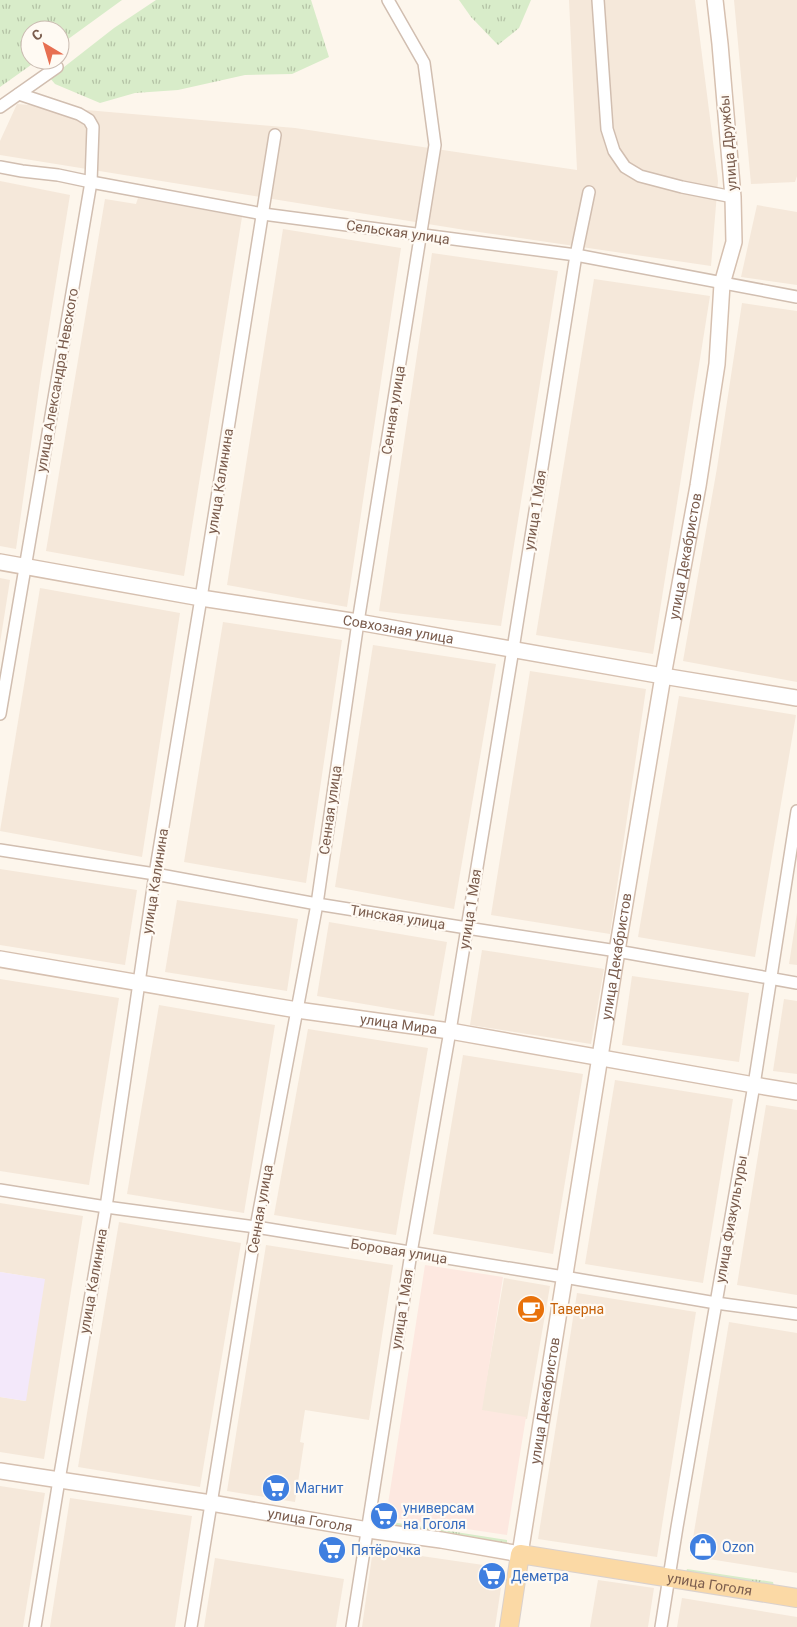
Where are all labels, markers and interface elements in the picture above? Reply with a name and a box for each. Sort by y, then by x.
north arrow [20,20,70,70]
text: С [28,26,46,44]
street label: улица Дружбы [716,94,740,192]
street label: Сельская улица [345,217,451,247]
street label: улица Александра Невского [33,287,81,473]
street label: Сенная улица [378,364,408,456]
street label: улица Калинина [204,427,236,535]
street label: улица 1 Мая [521,469,549,551]
street label: улица Декабристов [666,492,705,621]
street label: Совхозная улица [342,612,455,647]
street label: Сенная улица [316,764,344,856]
street label: улица Калинина [139,827,171,935]
street label: улица 1 Мая [456,868,484,950]
street label: улица Декабристов [598,892,635,1021]
street label: Тинская улица [349,902,447,932]
street label: улица Мира [359,1011,438,1037]
street label: улица Физкультуры [712,1154,750,1284]
street label: Сенная улица [244,1163,276,1255]
street label: улица Калинина [76,1227,110,1335]
street label: Боровая улица [349,1235,449,1267]
street label: улица 1 Мая [388,1268,416,1350]
cafe icon: Таверна [516,1294,546,1324]
place label: Таверна [550,1301,604,1317]
street label: улица Декабристов [527,1336,563,1465]
supermarket icon: Магнит [261,1473,291,1503]
place label: Магнит [295,1480,344,1496]
place label: универсам на Гоголя [403,1500,474,1532]
supermarket icon: универсам на Гоголя [369,1501,399,1531]
street label: улица Гоголя [266,1505,354,1535]
shop icon: Ozon [688,1532,718,1562]
supermarket icon: Пятёрочка [317,1535,347,1565]
place label: Ozon [722,1539,754,1555]
place label: Пятёрочка [351,1542,421,1558]
supermarket icon: Деметра [477,1561,507,1591]
place label: Деметра [511,1568,569,1584]
street label: улица Гоголя [666,1570,753,1599]

